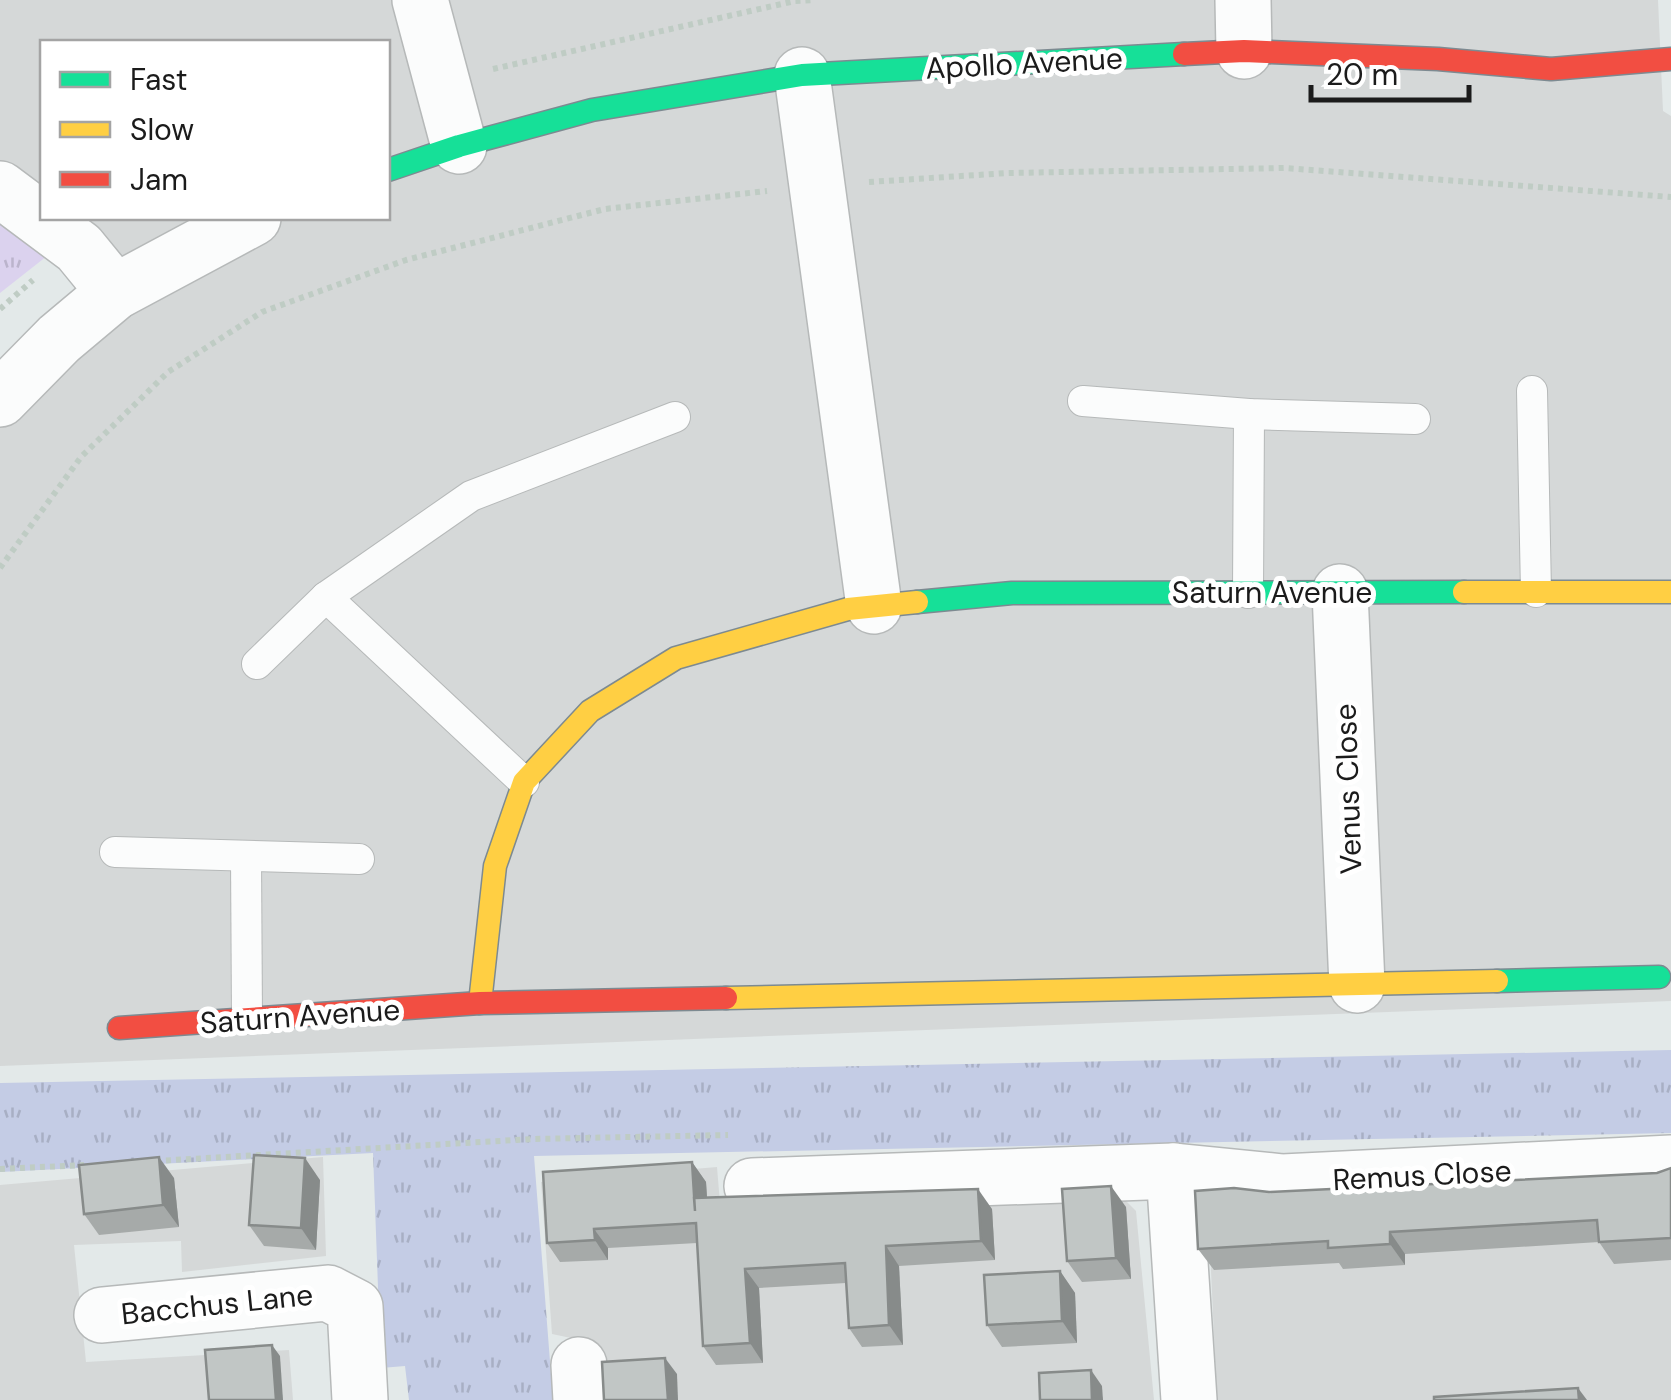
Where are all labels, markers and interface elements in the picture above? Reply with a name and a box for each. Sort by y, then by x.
street label: Apollo Avenue [924,38,1124,88]
legend [40,40,390,220]
scale bar [1311,40,1468,102]
text: 20 m [1326,55,1398,94]
text: Fast [130,60,188,99]
text: Slow [130,110,194,149]
text: Jam [130,160,188,199]
street label: Saturn Avenue [1172,573,1372,612]
street label: Venus Close [1326,703,1370,875]
street label: Saturn Avenue [199,990,401,1042]
street label: Remus Close [1332,1151,1512,1199]
street label: Bacchus Lane [119,1275,315,1333]

